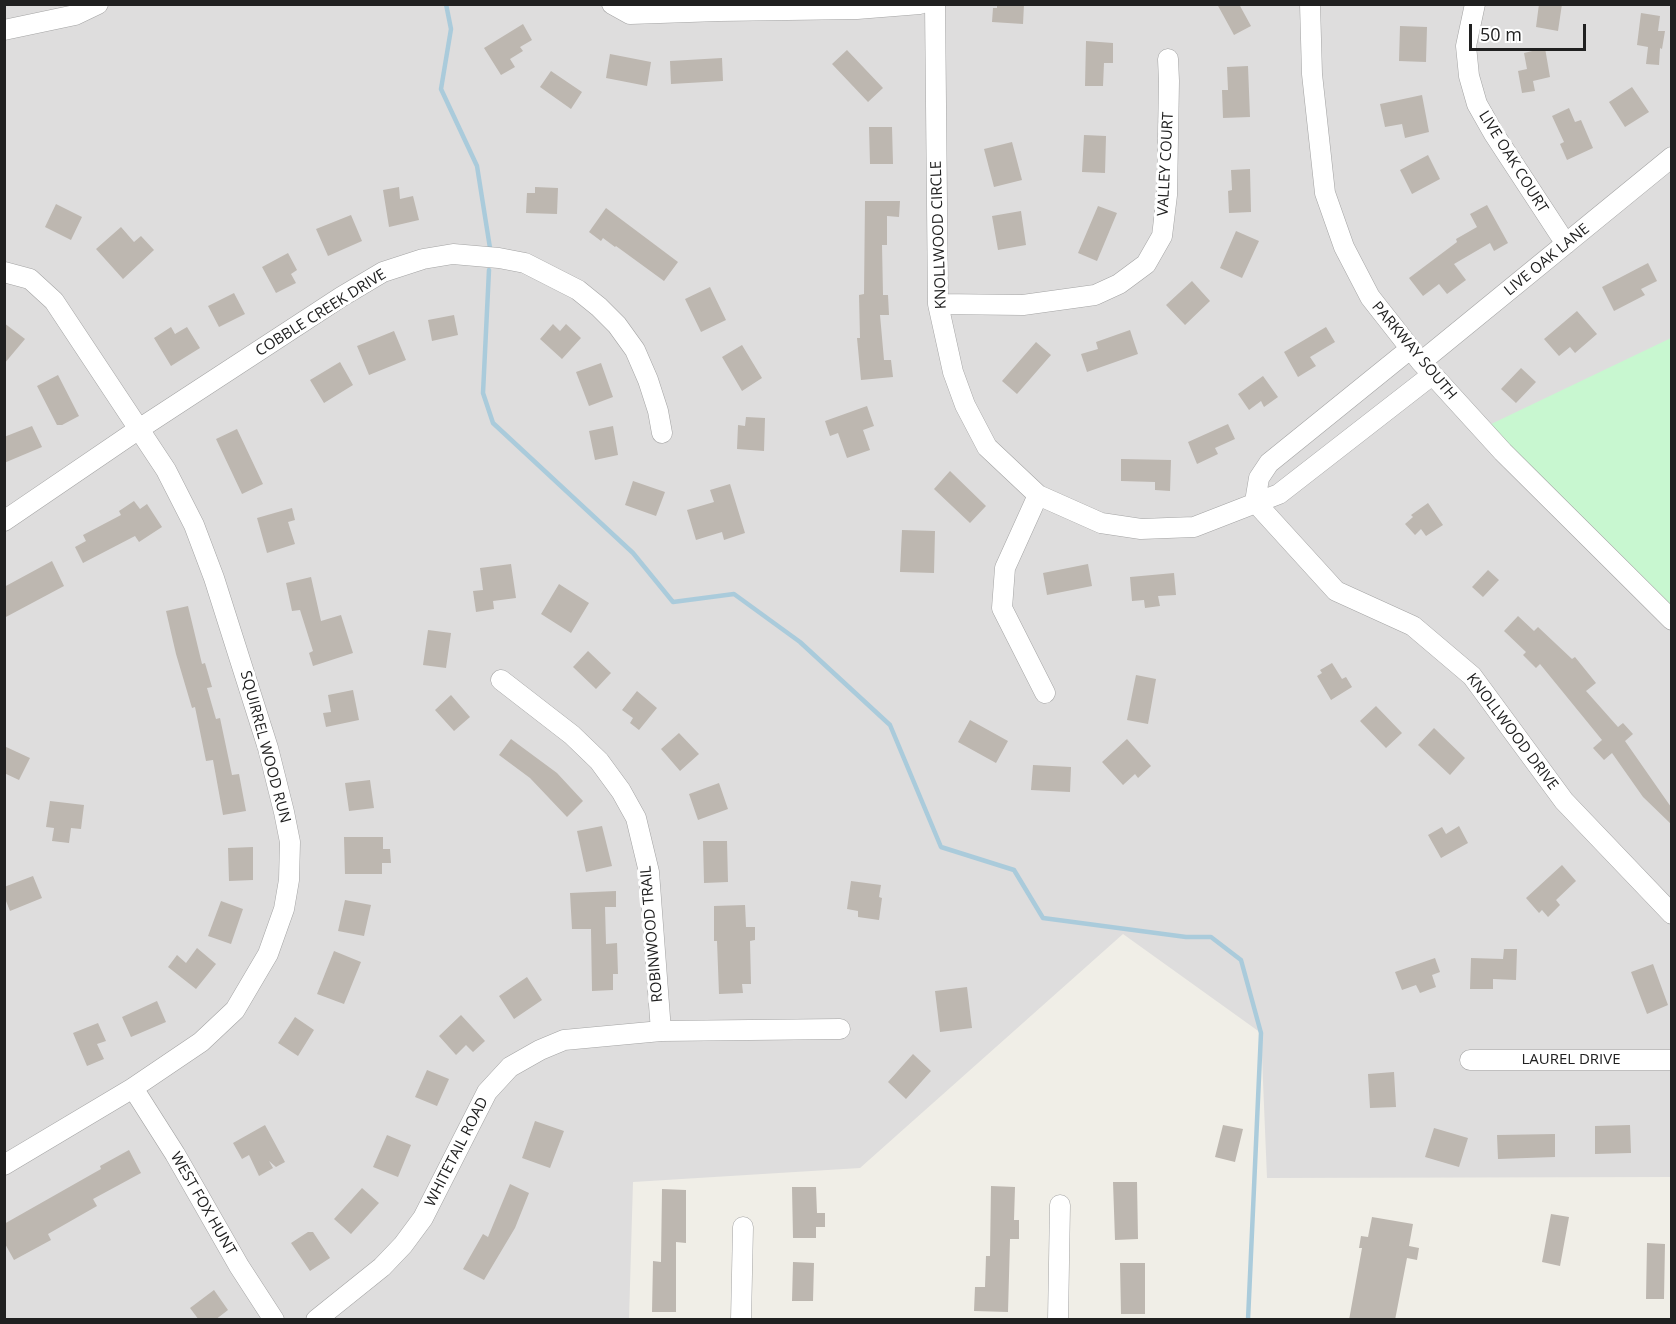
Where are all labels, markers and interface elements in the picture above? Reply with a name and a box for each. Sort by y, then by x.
scale bar [1472,12,1589,50]
text: 50 m [1480,22,1522,46]
street label: LIVE OAK COURT [1474,108,1552,216]
street label: VALLEY COURT [1154,111,1178,217]
street label: KNOLLWOOD CIRCLE [927,161,951,309]
street label: LIVE OAK LANE [1501,220,1593,300]
street label: COBBLE CREEK DRIVE [252,265,390,361]
street label: PARKWAY SOUTH [1368,298,1460,404]
street label: SQUIRREL WOOD RUN [236,669,294,825]
street label: KNOLLWOOD DRIVE [1462,670,1562,794]
street label: ROBINWOOD TRAIL [637,865,667,1003]
street label: LAUREL DRIVE [1521,1051,1621,1069]
street label: WHITETAIL ROAD [422,1094,492,1210]
street label: WEST FOX HUNT [166,1149,240,1259]

